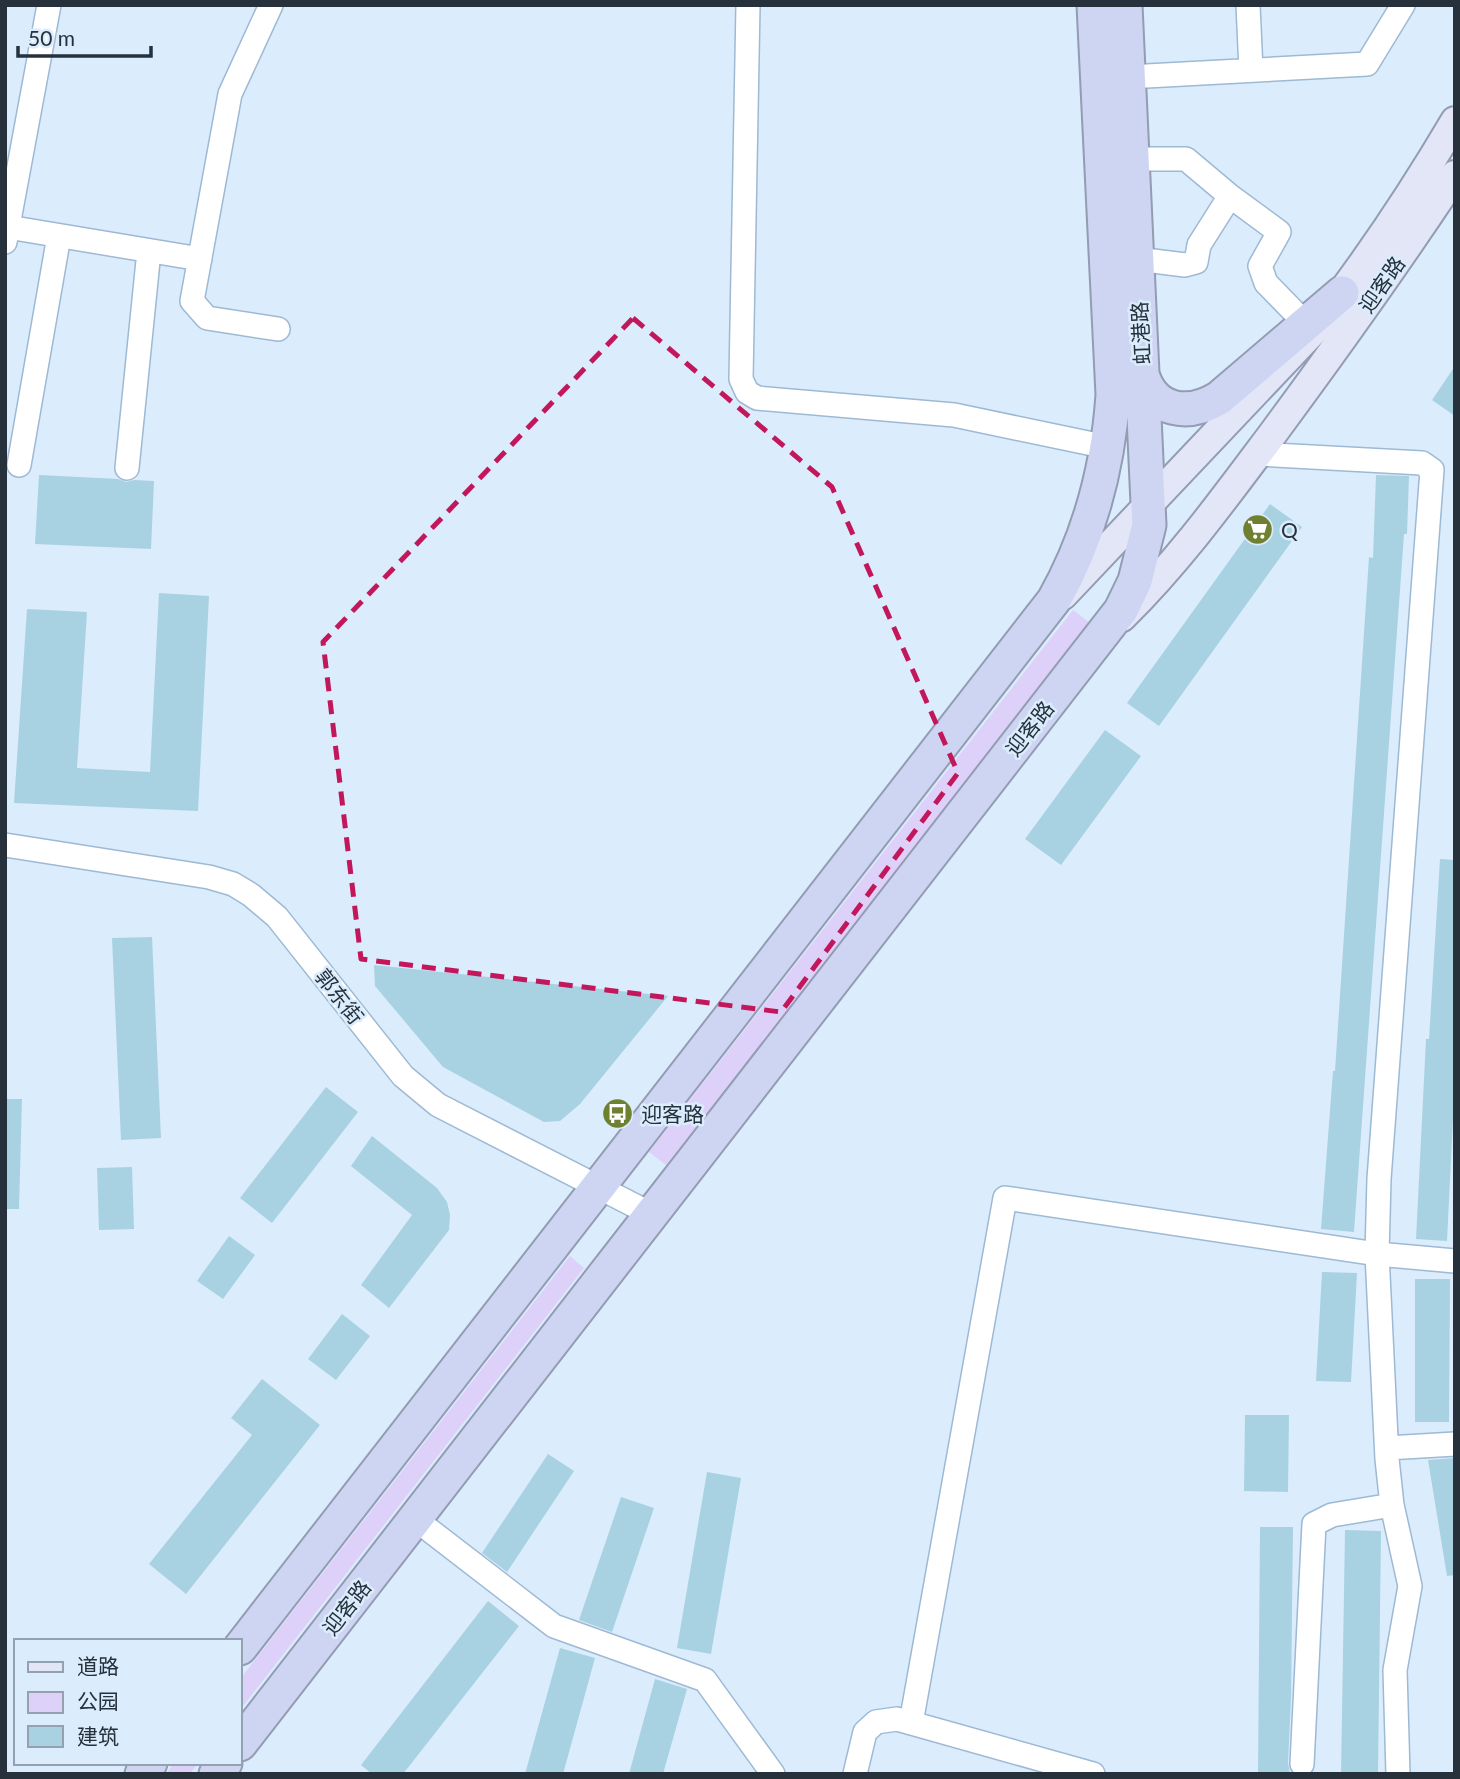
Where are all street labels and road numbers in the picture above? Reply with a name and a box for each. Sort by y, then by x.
street label: 迎客路 [1353,251,1409,317]
street label: 虹港路 [1126,301,1154,365]
street label: 迎客路 [1000,695,1058,761]
street label: 郭东街 [311,963,369,1029]
street label: 迎客路 [317,1574,375,1640]

